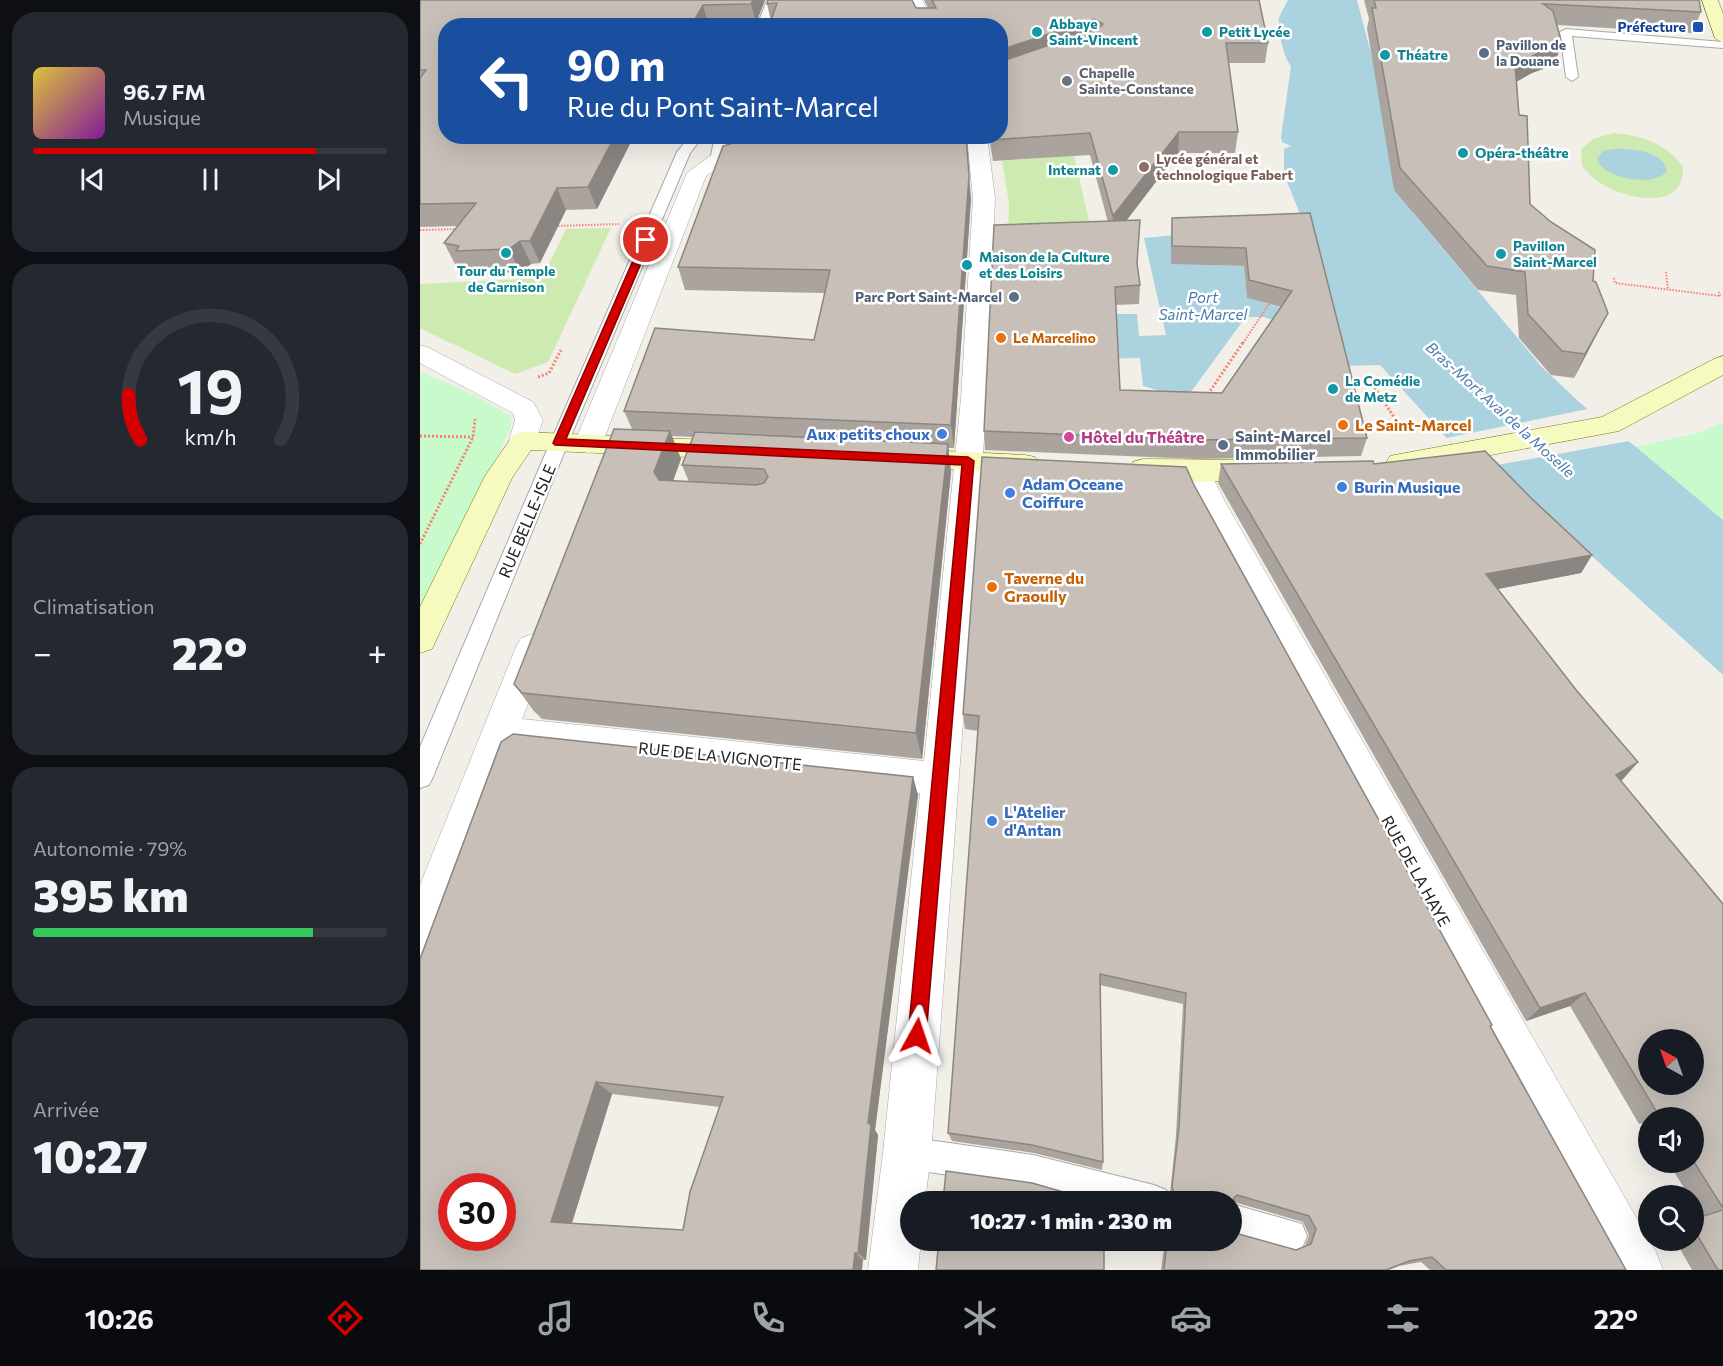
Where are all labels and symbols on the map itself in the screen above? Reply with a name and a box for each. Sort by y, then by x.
place label: Abbaye Saint-Vincent [1049,15,1138,48]
place label: Préfecture [1618,18,1686,35]
marker: Préfecture [1691,20,1705,34]
place label: Petit Lycée [1219,23,1290,40]
marker: Abbaye Saint-Vincent [1030,25,1044,39]
marker: Petit Lycée [1200,25,1214,39]
place label: Pavillon de la Douane [1496,36,1566,69]
place label: Théatre [1397,46,1448,63]
marker: Pavillon de la Douane [1477,46,1491,60]
marker: Théatre [1378,48,1392,62]
place label: Chapelle Sainte-Constance [1079,64,1194,97]
marker: Chapelle Sainte-Constance [1060,74,1074,88]
place label: Opéra-théâtre [1475,144,1569,161]
marker: Opéra-théâtre [1456,146,1470,160]
place label: Lycée général et technologique Fabert [1156,150,1293,183]
marker: Lycée général et technologique Fabert [1137,160,1151,174]
place label: Internat [1048,161,1101,178]
marker: Internat [1106,163,1120,177]
pin [620,214,671,265]
place label: Pavillon Saint-Marcel [1513,237,1597,270]
marker: Tour du Temple de Garnison [499,246,513,260]
marker: Pavillon Saint-Marcel [1494,247,1508,261]
place label: Maison de la Culture et des Loisirs [979,248,1110,281]
marker: Maison de la Culture et des Loisirs [960,258,974,272]
place label: Tour du Temple de Garnison [457,262,555,295]
place label: Parc Port Saint-Marcel [855,288,1002,305]
water label: Port Saint-Marcel [1159,288,1248,323]
marker: Parc Port Saint-Marcel [1007,290,1021,304]
place label: Le Marcelino [1013,329,1096,346]
marker: Le Marcelino [994,331,1008,345]
water label: Bras-Mort Aval de la Moselle [1423,338,1579,481]
place label: La Comédie de Metz [1345,372,1420,405]
marker: La Comédie de Metz [1326,382,1340,396]
place label: Le Saint-Marcel [1355,415,1472,434]
marker: Le Saint-Marcel [1336,418,1350,432]
place label: Aux petits choux [806,424,930,443]
place label: Saint-Marcel Immobilier [1235,426,1331,463]
marker: Aux petits choux [935,427,949,441]
place label: Hôtel du Théâtre [1081,427,1205,446]
marker: Hôtel du Théâtre [1062,430,1076,444]
marker: Saint-Marcel Immobilier [1216,438,1230,452]
street label: RUE BELLE-ISLE [494,461,559,580]
place label: Adam Oceane Coiffure [1022,474,1123,511]
place label: Burin Musique [1354,477,1460,496]
marker: Burin Musique [1335,480,1349,494]
marker: Adam Oceane Coiffure [1003,486,1017,500]
place label: Taverne du Graoully [1004,568,1084,605]
marker: Taverne du Graoully [985,580,999,594]
street label: RUE DE LA VIGNOTTE [637,737,803,774]
place label: L'Atelier d'Antan [1004,802,1066,839]
street label: RUE DE LA HAYE [1378,812,1455,930]
marker: L'Atelier d'Antan [985,814,999,828]
position arrow [885,1004,949,1068]
north arrow [1638,1029,1704,1095]
speed limit sign: 30 [438,1173,516,1251]

